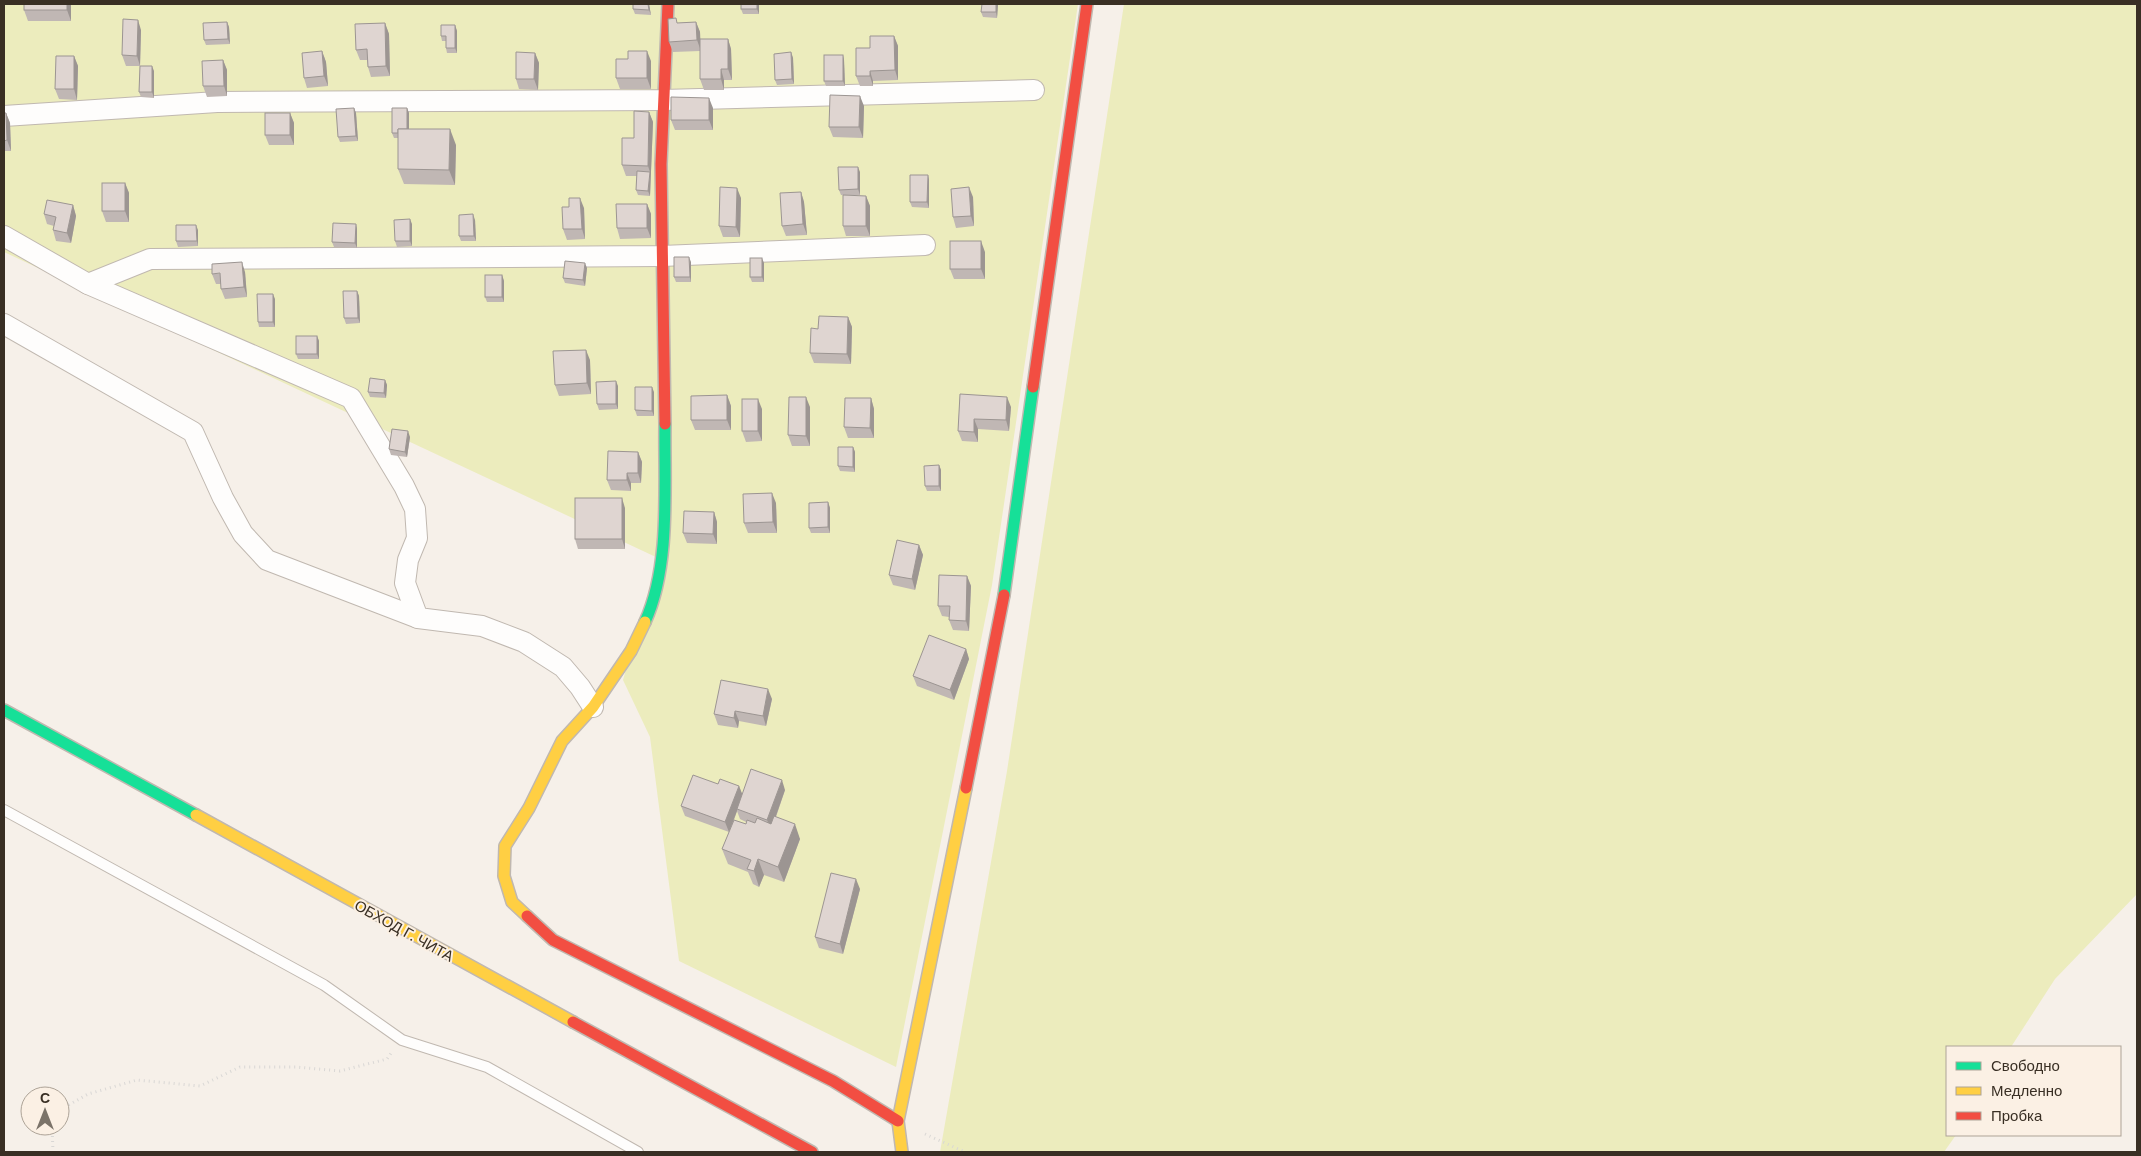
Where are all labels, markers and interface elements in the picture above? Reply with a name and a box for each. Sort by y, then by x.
street label: ОБХОД Г. ЧИТА [351,895,457,967]
legend [1946,1046,2121,1136]
text: Свободно [1991,1056,2060,1076]
text: Медленно [1991,1081,2062,1101]
north arrow [20,1086,70,1136]
text: С [40,1089,50,1107]
text: Пробка [1991,1106,2043,1126]

